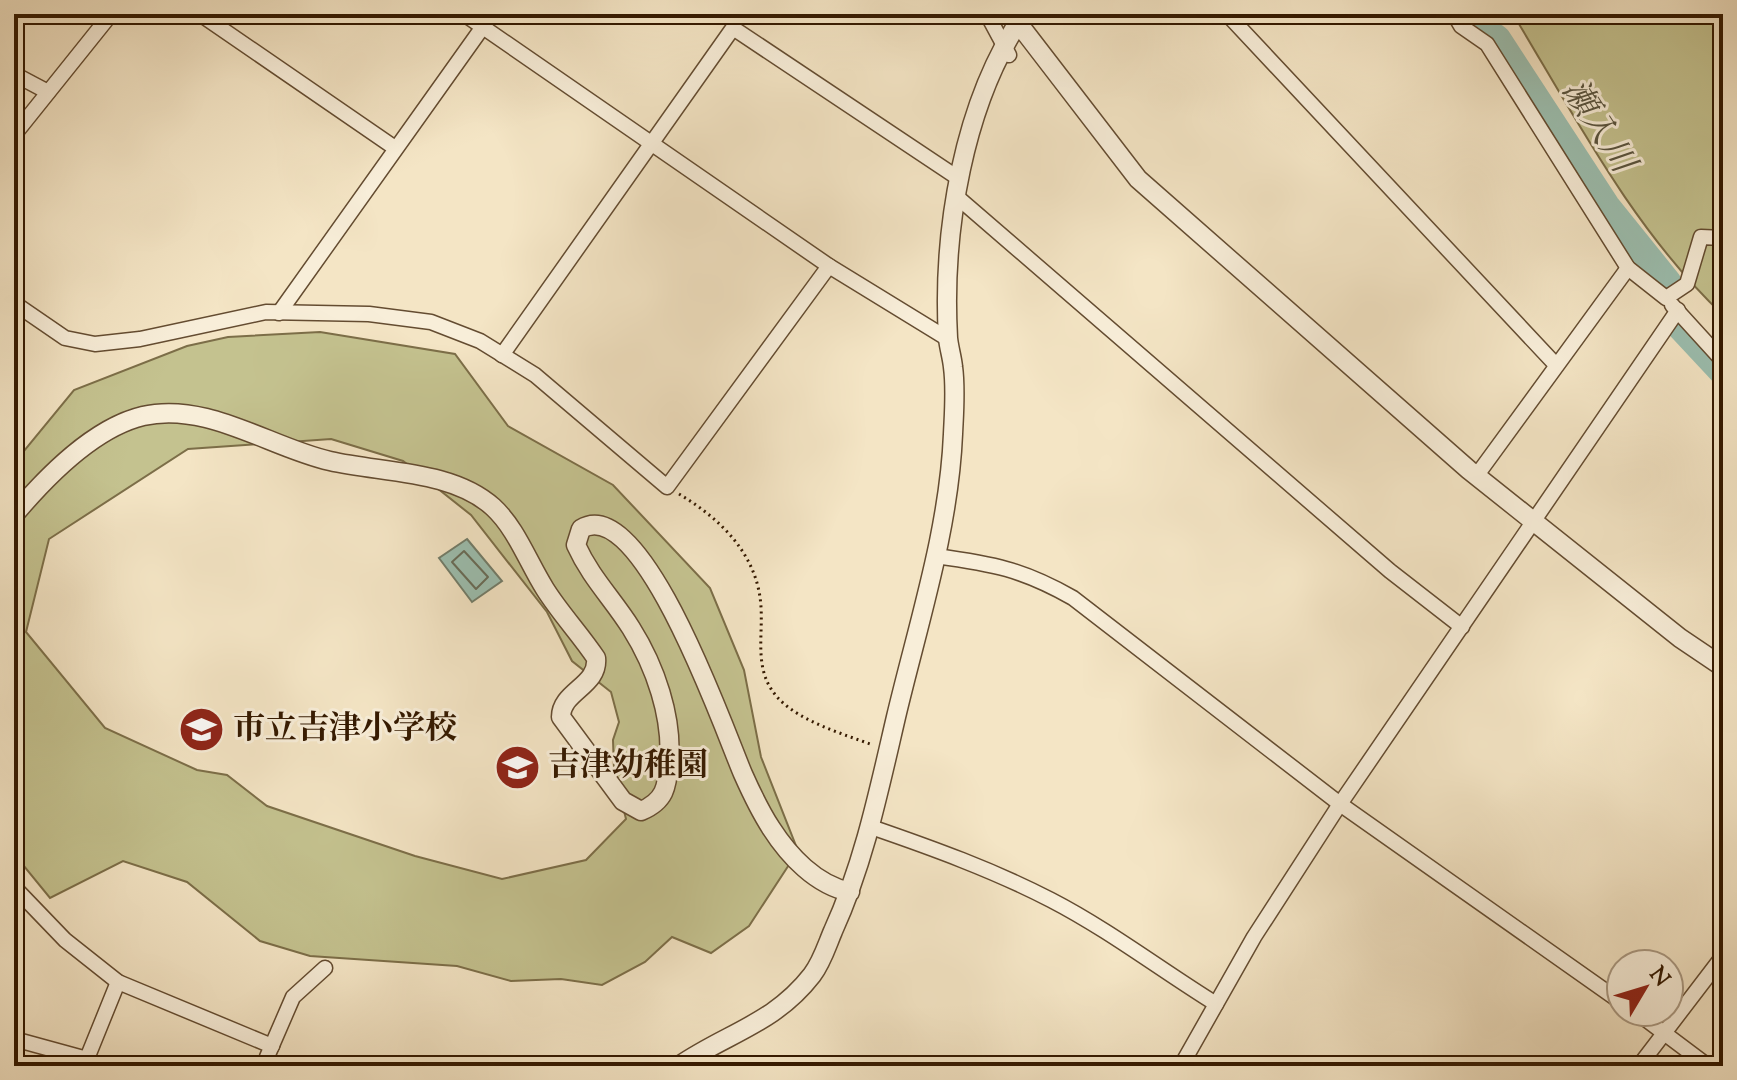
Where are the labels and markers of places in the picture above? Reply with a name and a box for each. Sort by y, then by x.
school or university icon: 市立吉津小学校 [178,706,226,754]
place label: 市立吉津小学校 [233,707,457,753]
school or university icon: 吉津幼稚園 [493,743,541,791]
place label: 吉津幼稚園 [548,744,708,790]

